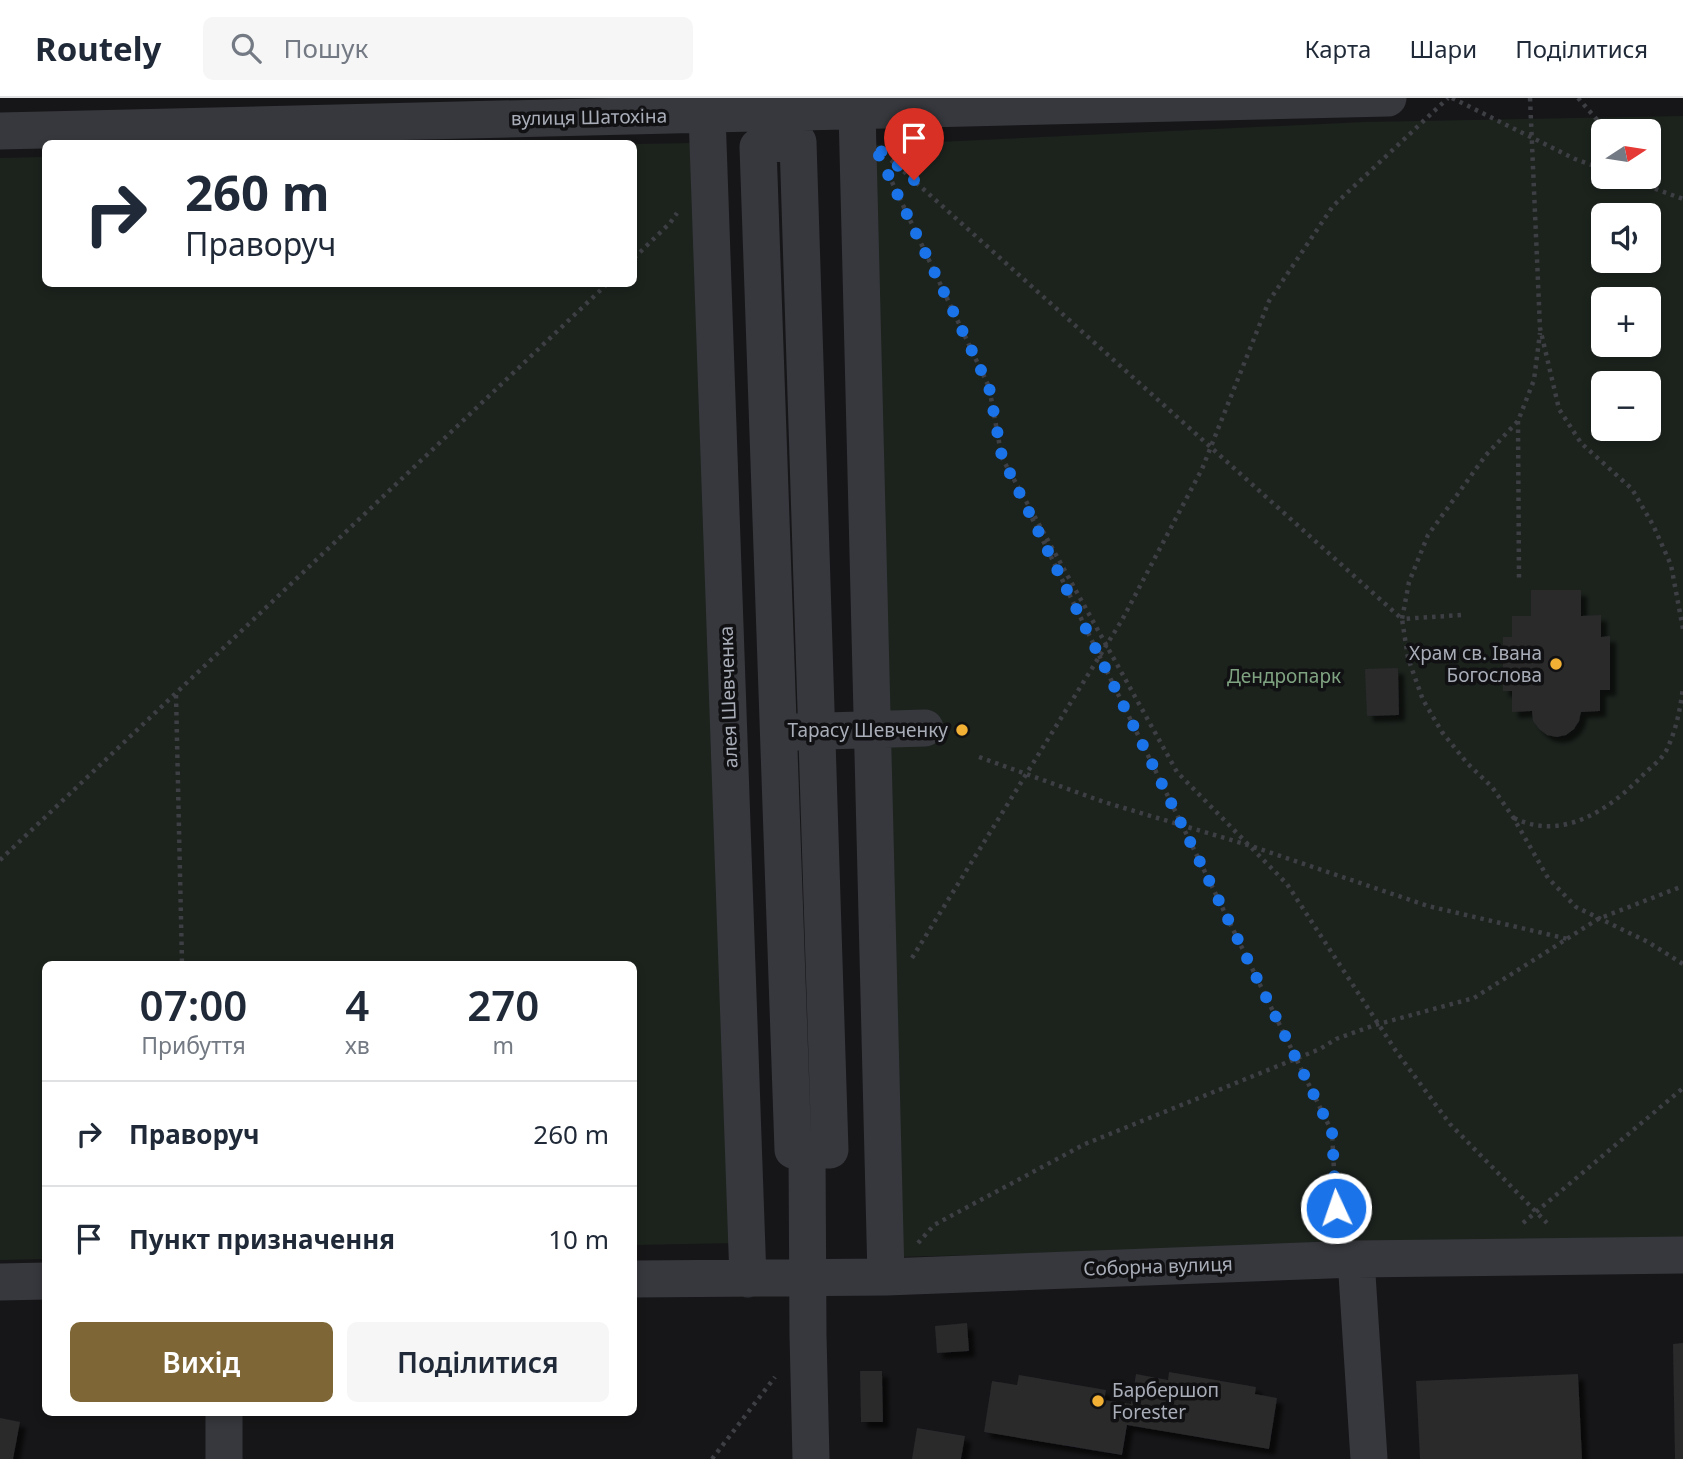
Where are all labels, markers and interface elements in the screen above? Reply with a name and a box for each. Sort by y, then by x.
search box [203,17,693,80]
text: Routely [35,26,161,71]
icon: search [227,29,265,67]
text: Пошук [283,30,368,66]
text: Карта [1304,32,1371,65]
text: Шари [1409,32,1477,65]
text: Поділитися [1515,32,1648,65]
street label: вулиця Шатохіна [511,103,667,131]
pin [884,108,944,180]
icon: arrive [895,119,933,157]
north arrow [1591,119,1661,189]
map controls [1591,119,1661,441]
text: 260 m [185,159,330,225]
icon: right [70,168,161,259]
button: sound [1591,203,1661,273]
text: Праворуч [185,222,336,265]
button: + [1591,287,1661,357]
button: − [1591,371,1661,441]
street label: алея Шевченка [713,625,743,769]
place label: Храм св. Iвана Богослова [1409,640,1542,688]
marker: Храм св. Iвана Богослова [1548,656,1564,672]
park label: Дендропарк [1227,663,1341,689]
place label: Тарасу Шевченку [788,717,948,743]
marker: Тарасу Шевченку [954,722,970,738]
text: 07:00 [140,976,247,1033]
text: 4 [345,976,369,1033]
text: 270 [467,976,539,1033]
text: Прибуття [141,1029,246,1061]
text: хв [345,1029,370,1061]
text: m [493,1029,514,1061]
icon: right [70,1115,108,1153]
text: Праворуч [129,1116,260,1152]
text: 260 m [533,1116,609,1152]
position arrow [1299,1171,1373,1245]
icon: arrive [70,1220,108,1258]
text: Пункт призначення [129,1221,395,1257]
text: 10 m [548,1221,609,1257]
street label: Соборна вулиця [1083,1250,1233,1282]
button: Вихід [70,1322,333,1402]
button: Поділитися [347,1322,609,1402]
place label: Барбершоп Forester [1112,1377,1219,1425]
marker: Барбершоп Forester [1090,1393,1106,1409]

